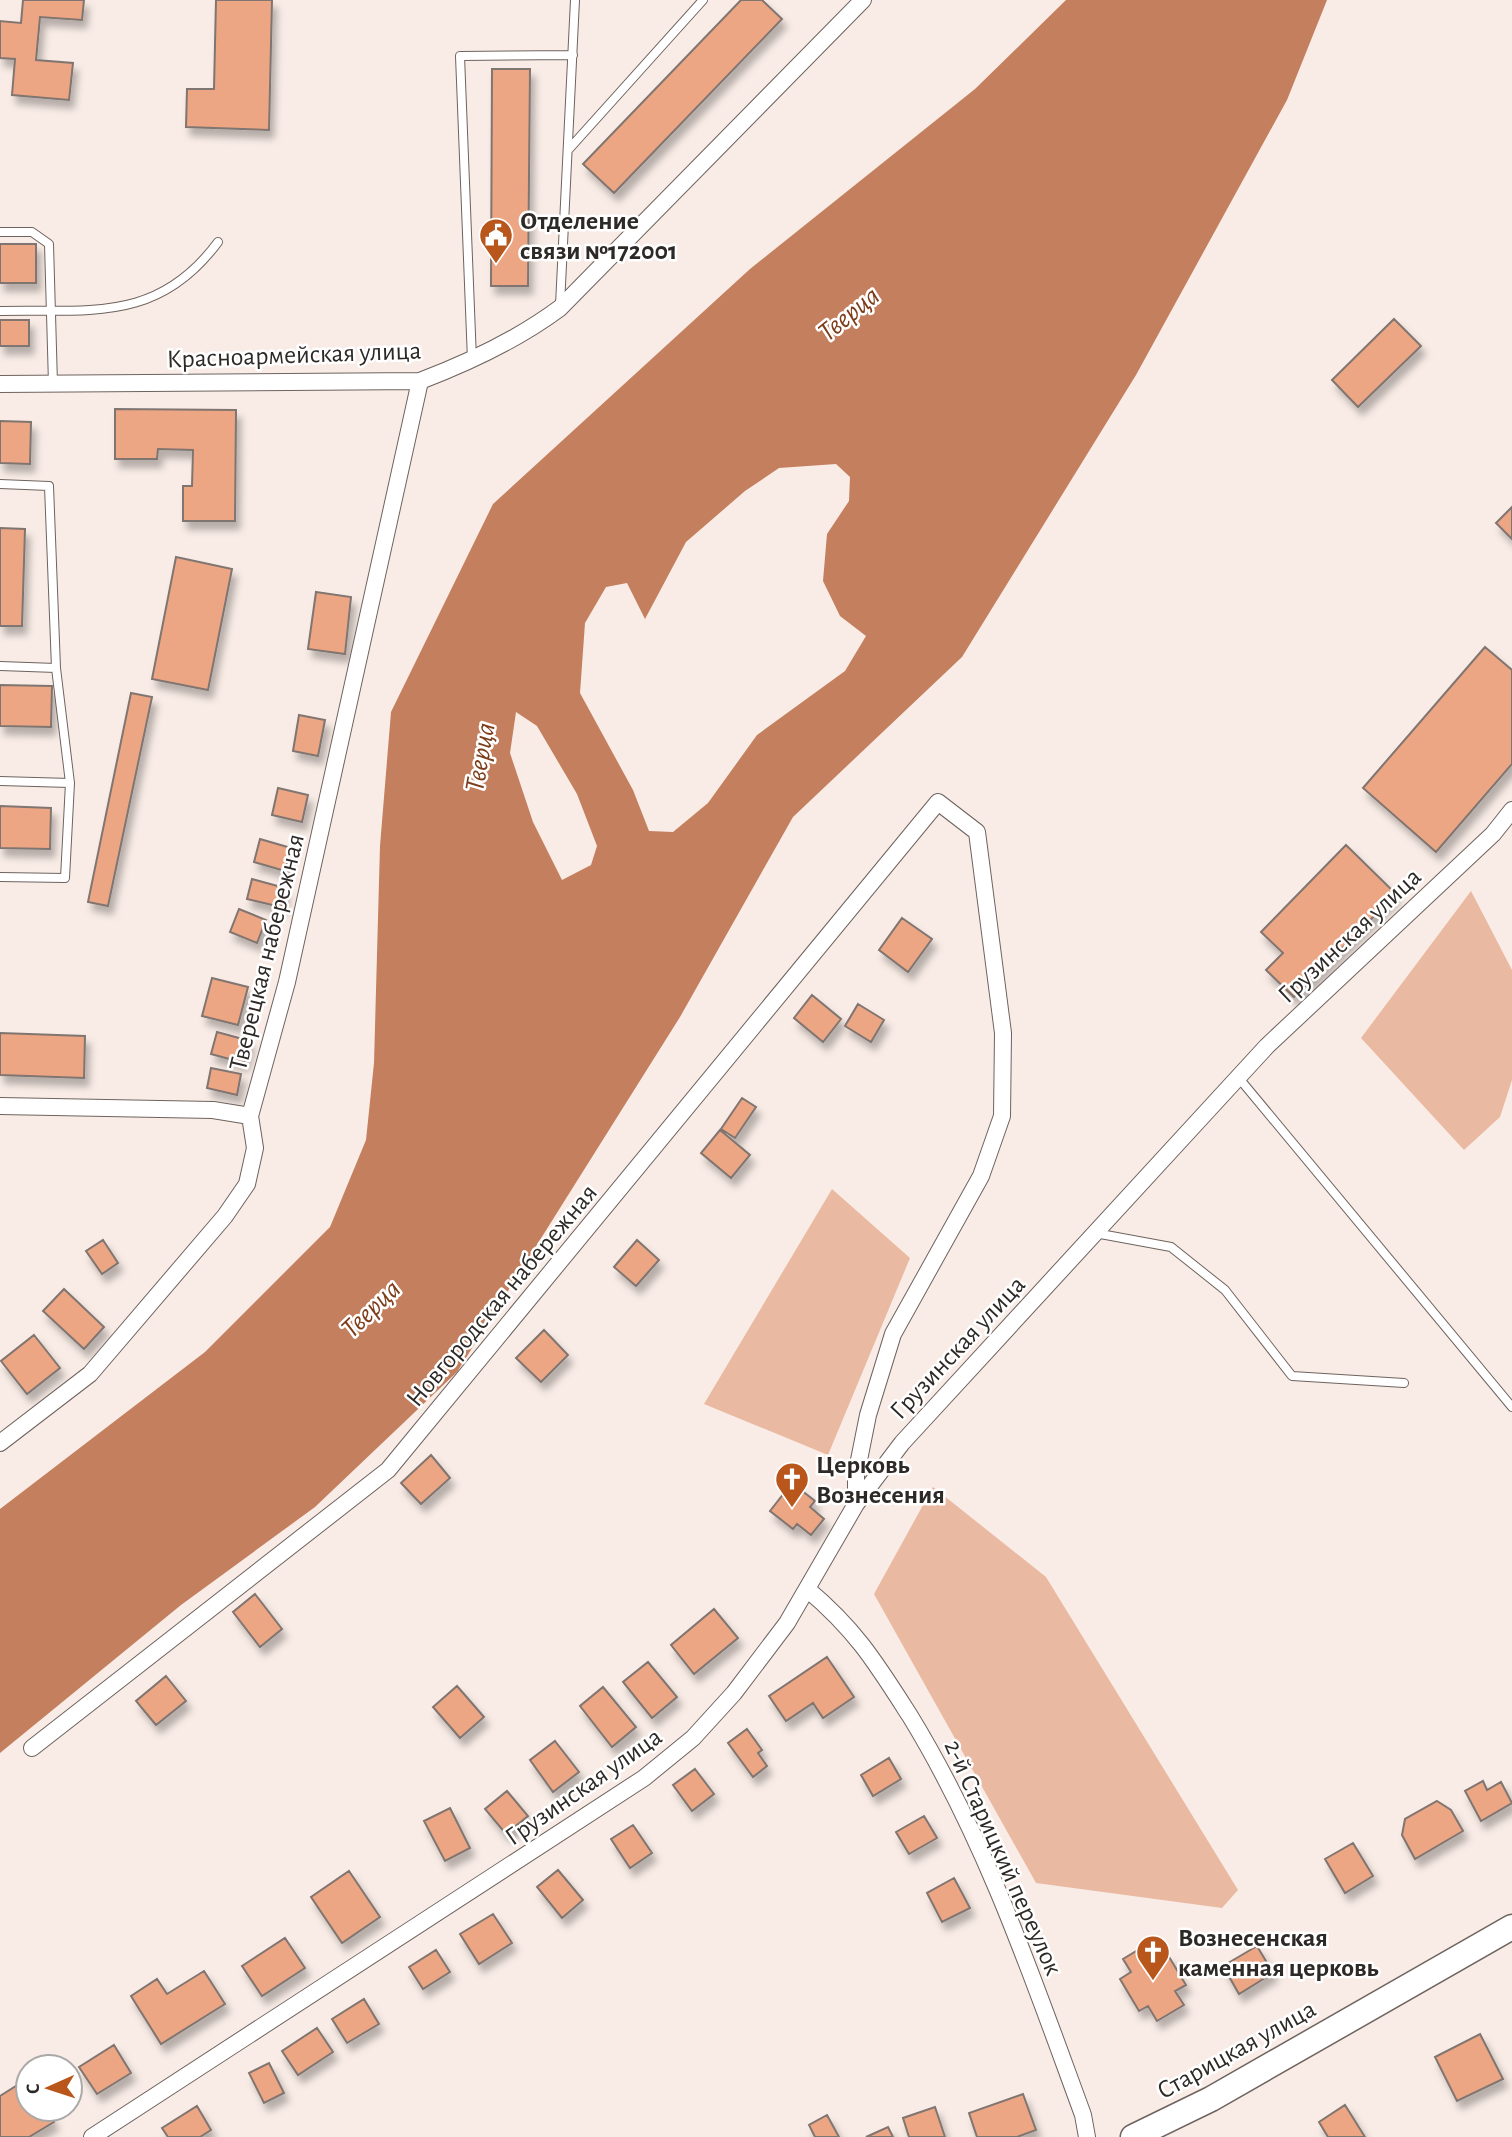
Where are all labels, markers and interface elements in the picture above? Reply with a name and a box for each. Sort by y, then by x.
place label: Отделение связи №172001 [520,208,677,264]
public building icon: Отделение связи №172001 [477,216,515,265]
water label: Тверца [813,282,885,347]
street label: Красноармейская улица [166,338,422,372]
water label: Тверца [461,721,501,794]
street label: Тверецкая набережная [225,831,309,1073]
street label: Грузинская улица [1273,863,1426,1008]
street label: Новгородская набережная [401,1179,602,1412]
street label: Грузинская улица [885,1271,1030,1424]
water label: Тверца [337,1275,406,1344]
place label: Церковь Вознесения [816,1452,945,1508]
church icon: Церковь Вознесения [773,1460,811,1509]
street label: Грузинская улица [500,1723,667,1850]
street label: 2-й Старицкий переулок [939,1736,1067,1979]
place label: Вознесенская каменная церковь [1178,1925,1379,1981]
church icon: Вознесенская каменная церковь [1134,1933,1172,1982]
street label: Старицкая улица [1153,1996,1320,2104]
north arrow [14,2053,84,2123]
text: С [24,2083,43,2095]

